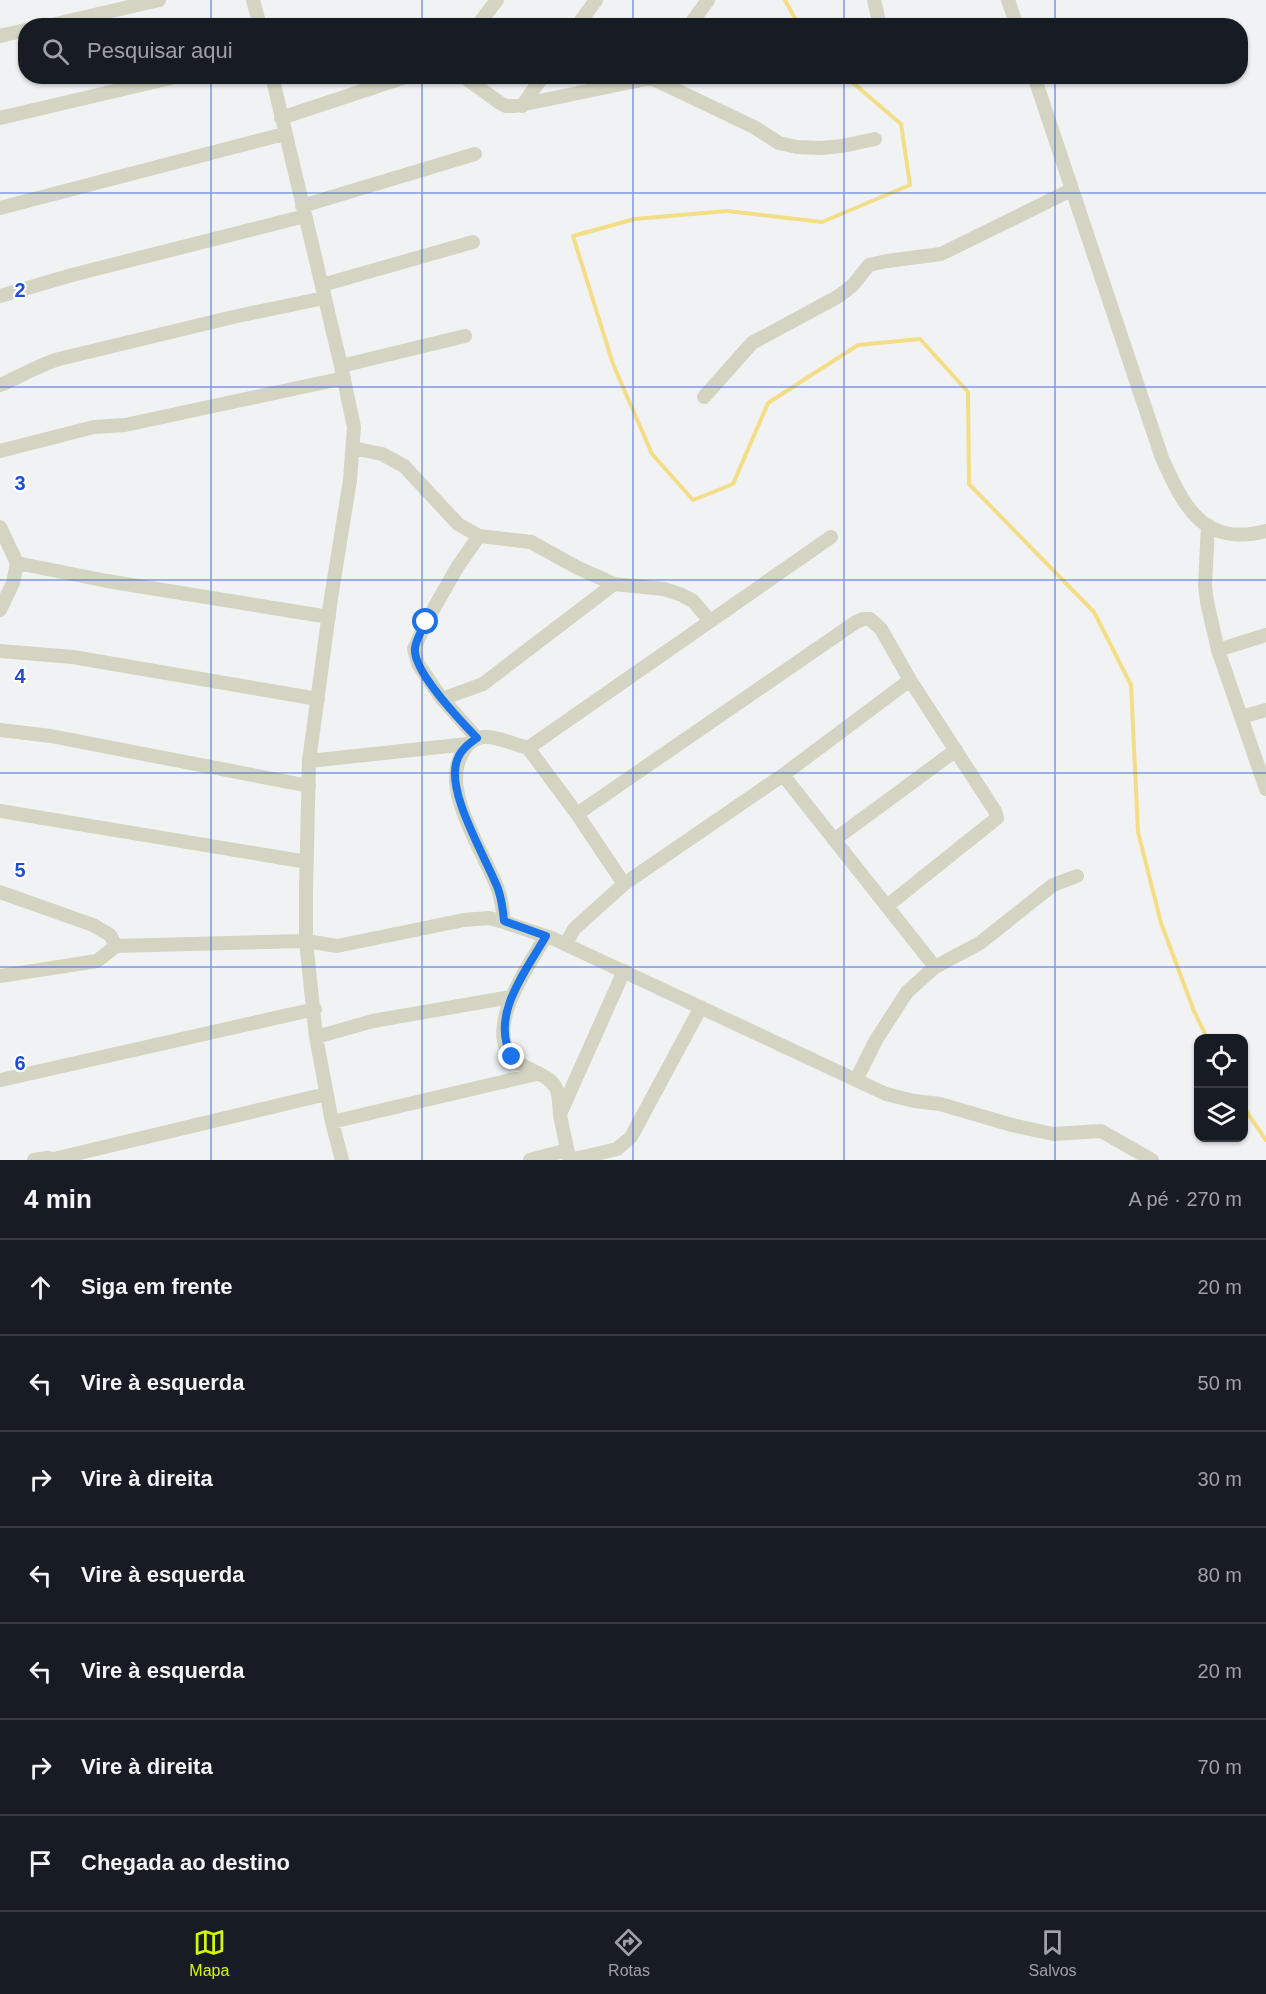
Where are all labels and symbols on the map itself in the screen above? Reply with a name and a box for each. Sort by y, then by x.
text: 2 [14,279,26,301]
text: 3 [14,472,26,494]
route start [412,608,438,634]
text: 4 [14,665,26,687]
text: 5 [14,859,26,881]
route end [498,1043,524,1069]
text: 6 [14,1052,26,1074]

